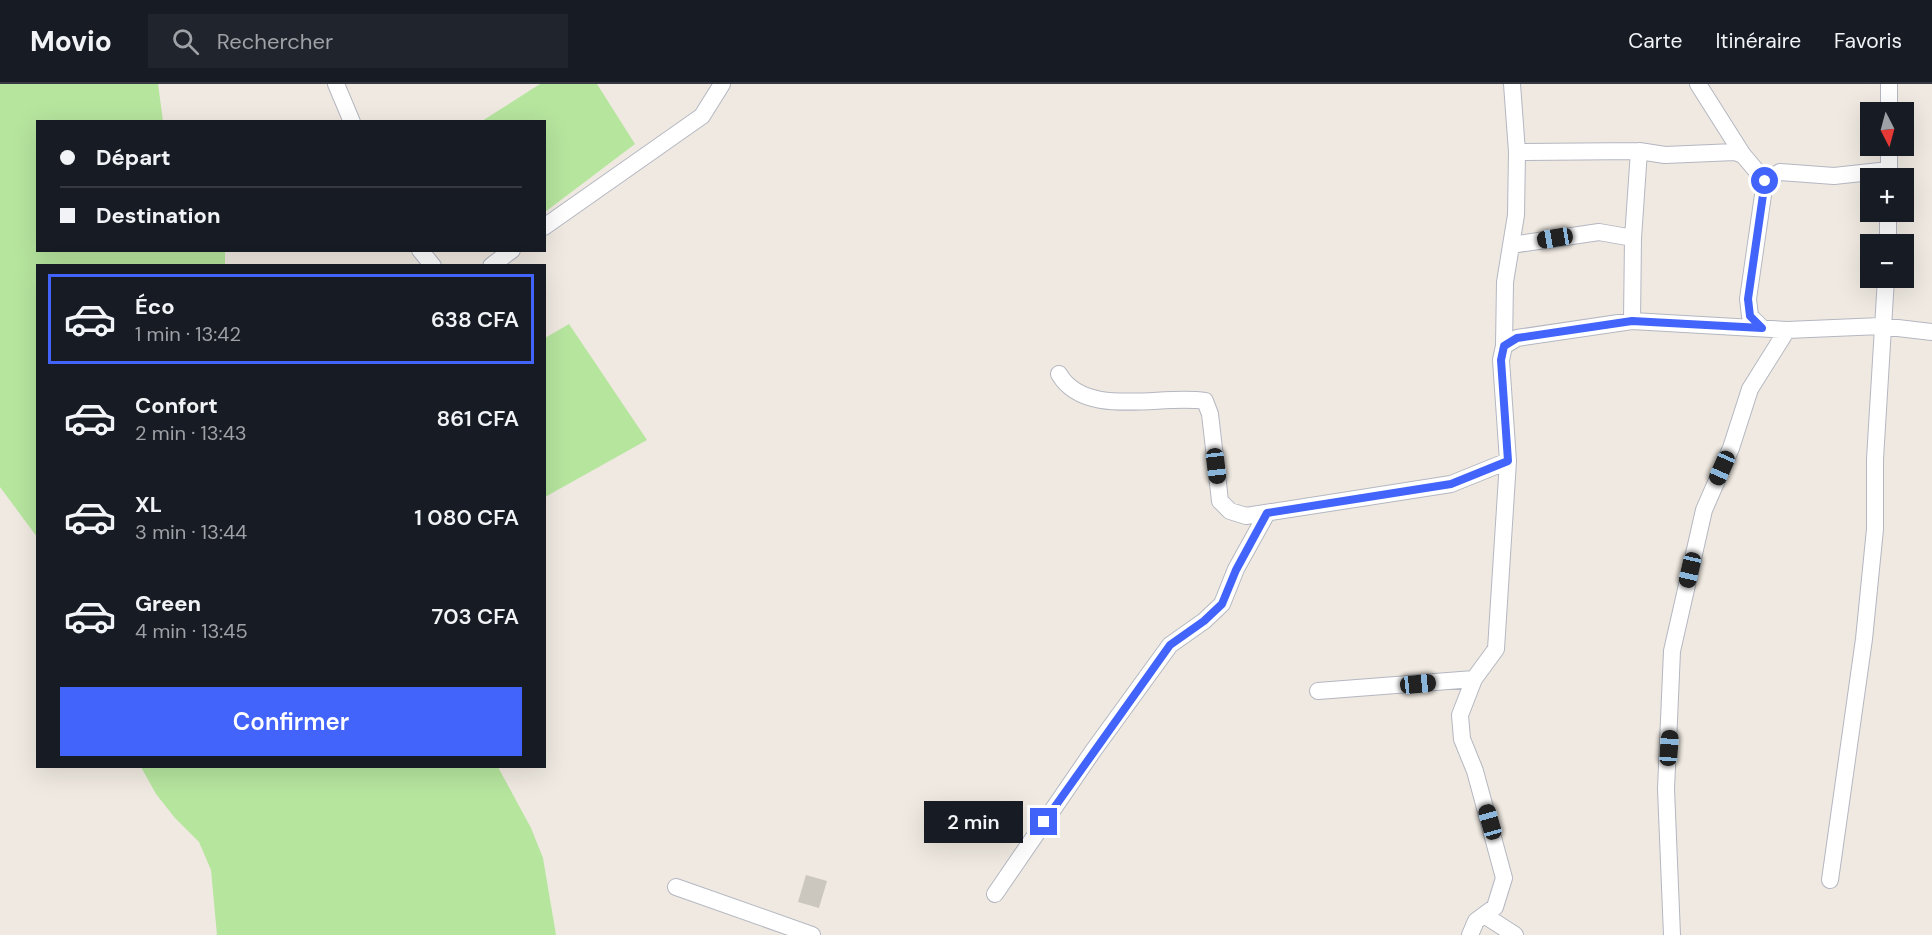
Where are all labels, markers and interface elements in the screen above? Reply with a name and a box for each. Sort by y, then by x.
search box [148,14,568,68]
text: Movio [30,23,112,60]
icon: search [169,25,202,58]
text: Rechercher [217,27,333,56]
text: Carte [1628,27,1682,55]
text: Itinéraire [1715,27,1801,55]
text: Favoris [1834,27,1902,55]
north arrow [1860,102,1914,156]
map controls [1860,102,1914,288]
text: Départ [96,143,171,172]
route start [1751,167,1778,194]
button: + [1860,168,1914,222]
text: Destination [96,201,221,230]
car [1536,226,1574,250]
button: − [1860,234,1914,288]
icon: car [63,292,117,346]
text: Éco [135,292,175,321]
text: 638 CFA [431,305,519,334]
text: 1 min · 13:42 [135,321,241,347]
icon: car [63,391,117,445]
text: Confort [135,391,218,420]
text: 861 CFA [436,404,519,433]
text: 2 min · 13:43 [135,420,247,446]
car [1205,447,1227,485]
car [1706,448,1738,488]
icon: car [63,490,117,544]
text: XL [135,490,162,519]
text: 1 080 CFA [414,503,519,532]
text: 3 min · 13:44 [135,519,247,545]
car [1677,550,1703,590]
icon: car [63,589,117,643]
text: Green [135,589,201,618]
text: 703 CFA [432,602,519,631]
text: 4 min · 13:45 [135,618,248,644]
car [1399,673,1437,695]
button: Confirmer [60,687,522,756]
car [1659,729,1679,767]
callout: 2 min [924,801,1023,843]
car [1476,802,1504,842]
route end [1030,808,1057,835]
text: 2 min [947,809,1000,835]

